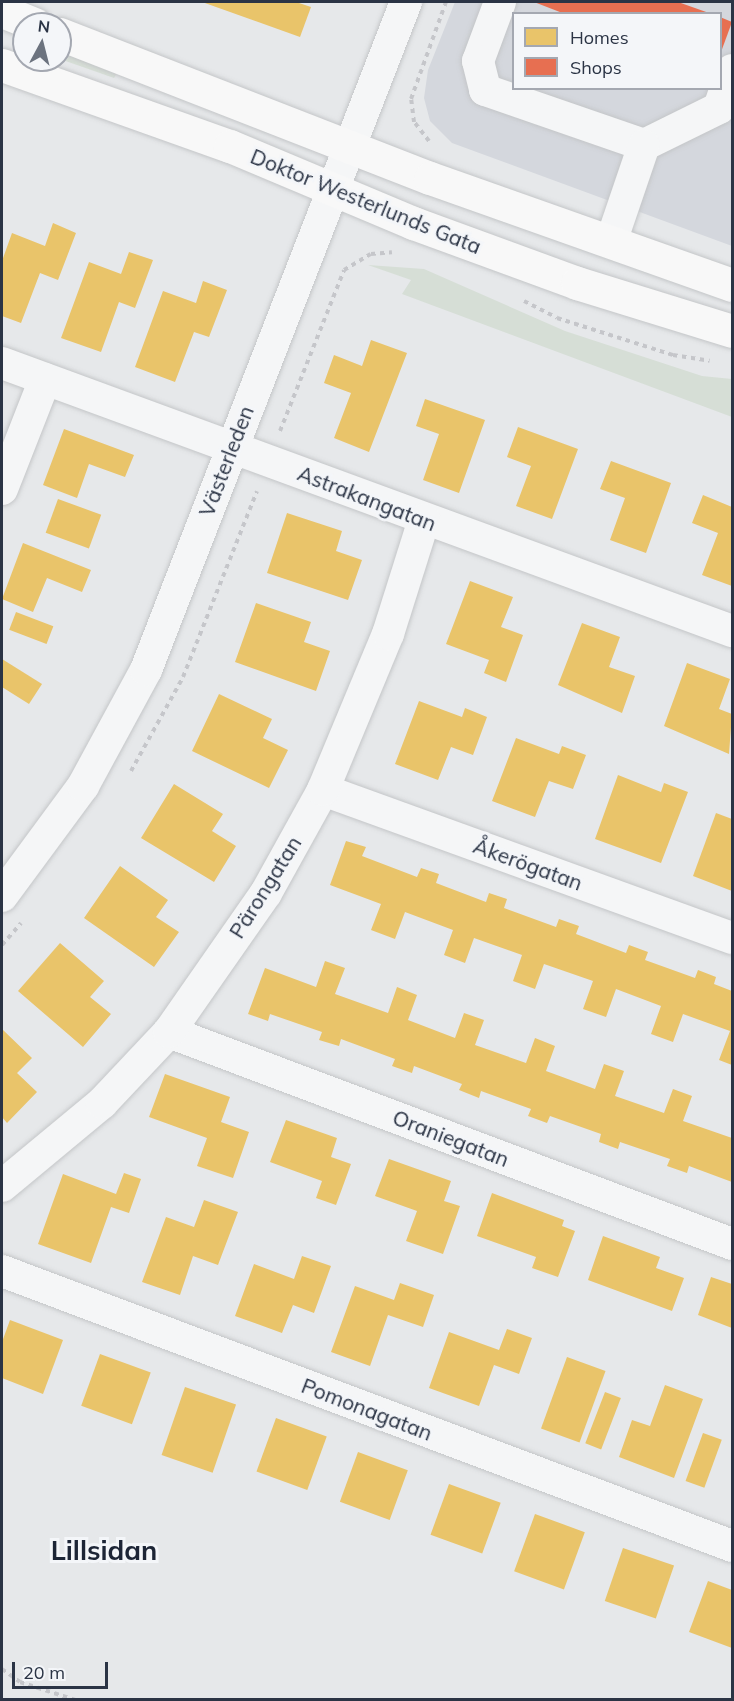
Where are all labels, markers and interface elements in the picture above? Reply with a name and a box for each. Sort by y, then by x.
north arrow [12,12,72,72]
legend [512,12,722,90]
text: N [37,15,51,37]
text: Homes [570,26,629,49]
text: Shops [570,56,622,79]
street label: Doktor Westerlunds Gata [247,143,485,259]
street label: Västerleden [193,402,259,520]
street label: Astrakangatan [294,460,440,536]
street label: Pärongatan [224,831,306,943]
street label: Åkerögatan [470,833,586,895]
street label: Oraniegatan [389,1104,513,1172]
street label: Pomonagatan [298,1373,436,1445]
district label: Lillsidan [51,1535,157,1567]
scale bar [15,1650,111,1688]
text: 20 m [23,1661,65,1684]

